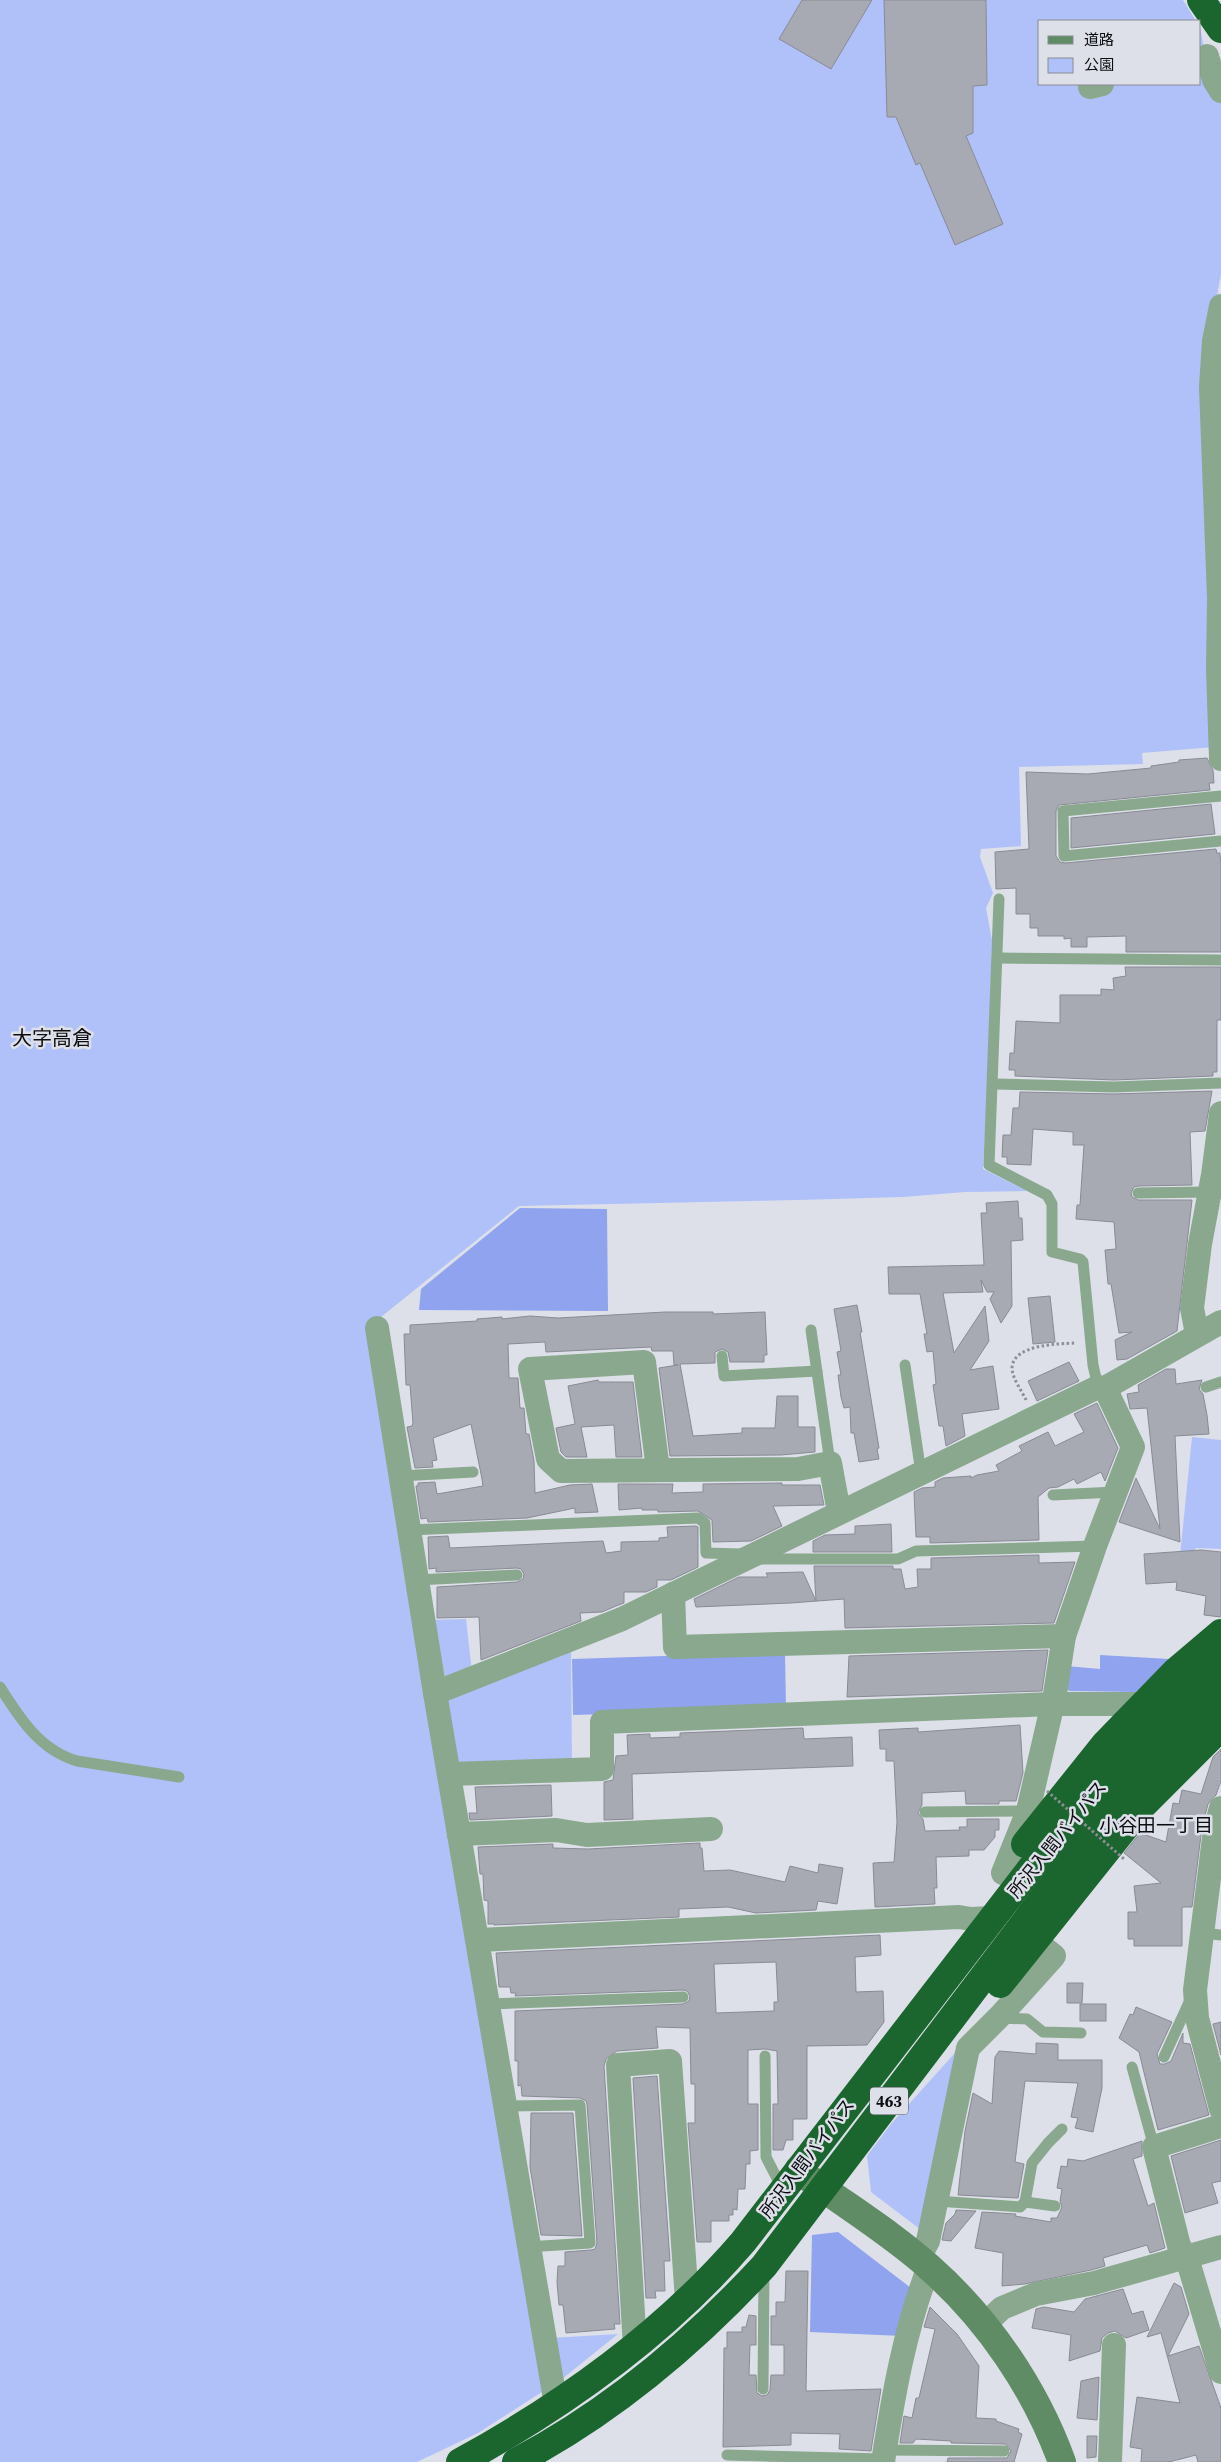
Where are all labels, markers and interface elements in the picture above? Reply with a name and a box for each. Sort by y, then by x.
legend [1038,20,1201,85]
text: 道路 [1084,29,1114,50]
text: 公園 [1084,54,1114,75]
district label: 大字高倉 [12,1024,92,1052]
street label: 所沢入間バイパス [1002,1775,1112,1903]
district label: 小谷田一丁目 [1099,1812,1213,1838]
road number: 463 [870,2088,908,2114]
street label: 所沢入間バイパス [754,2093,860,2223]

